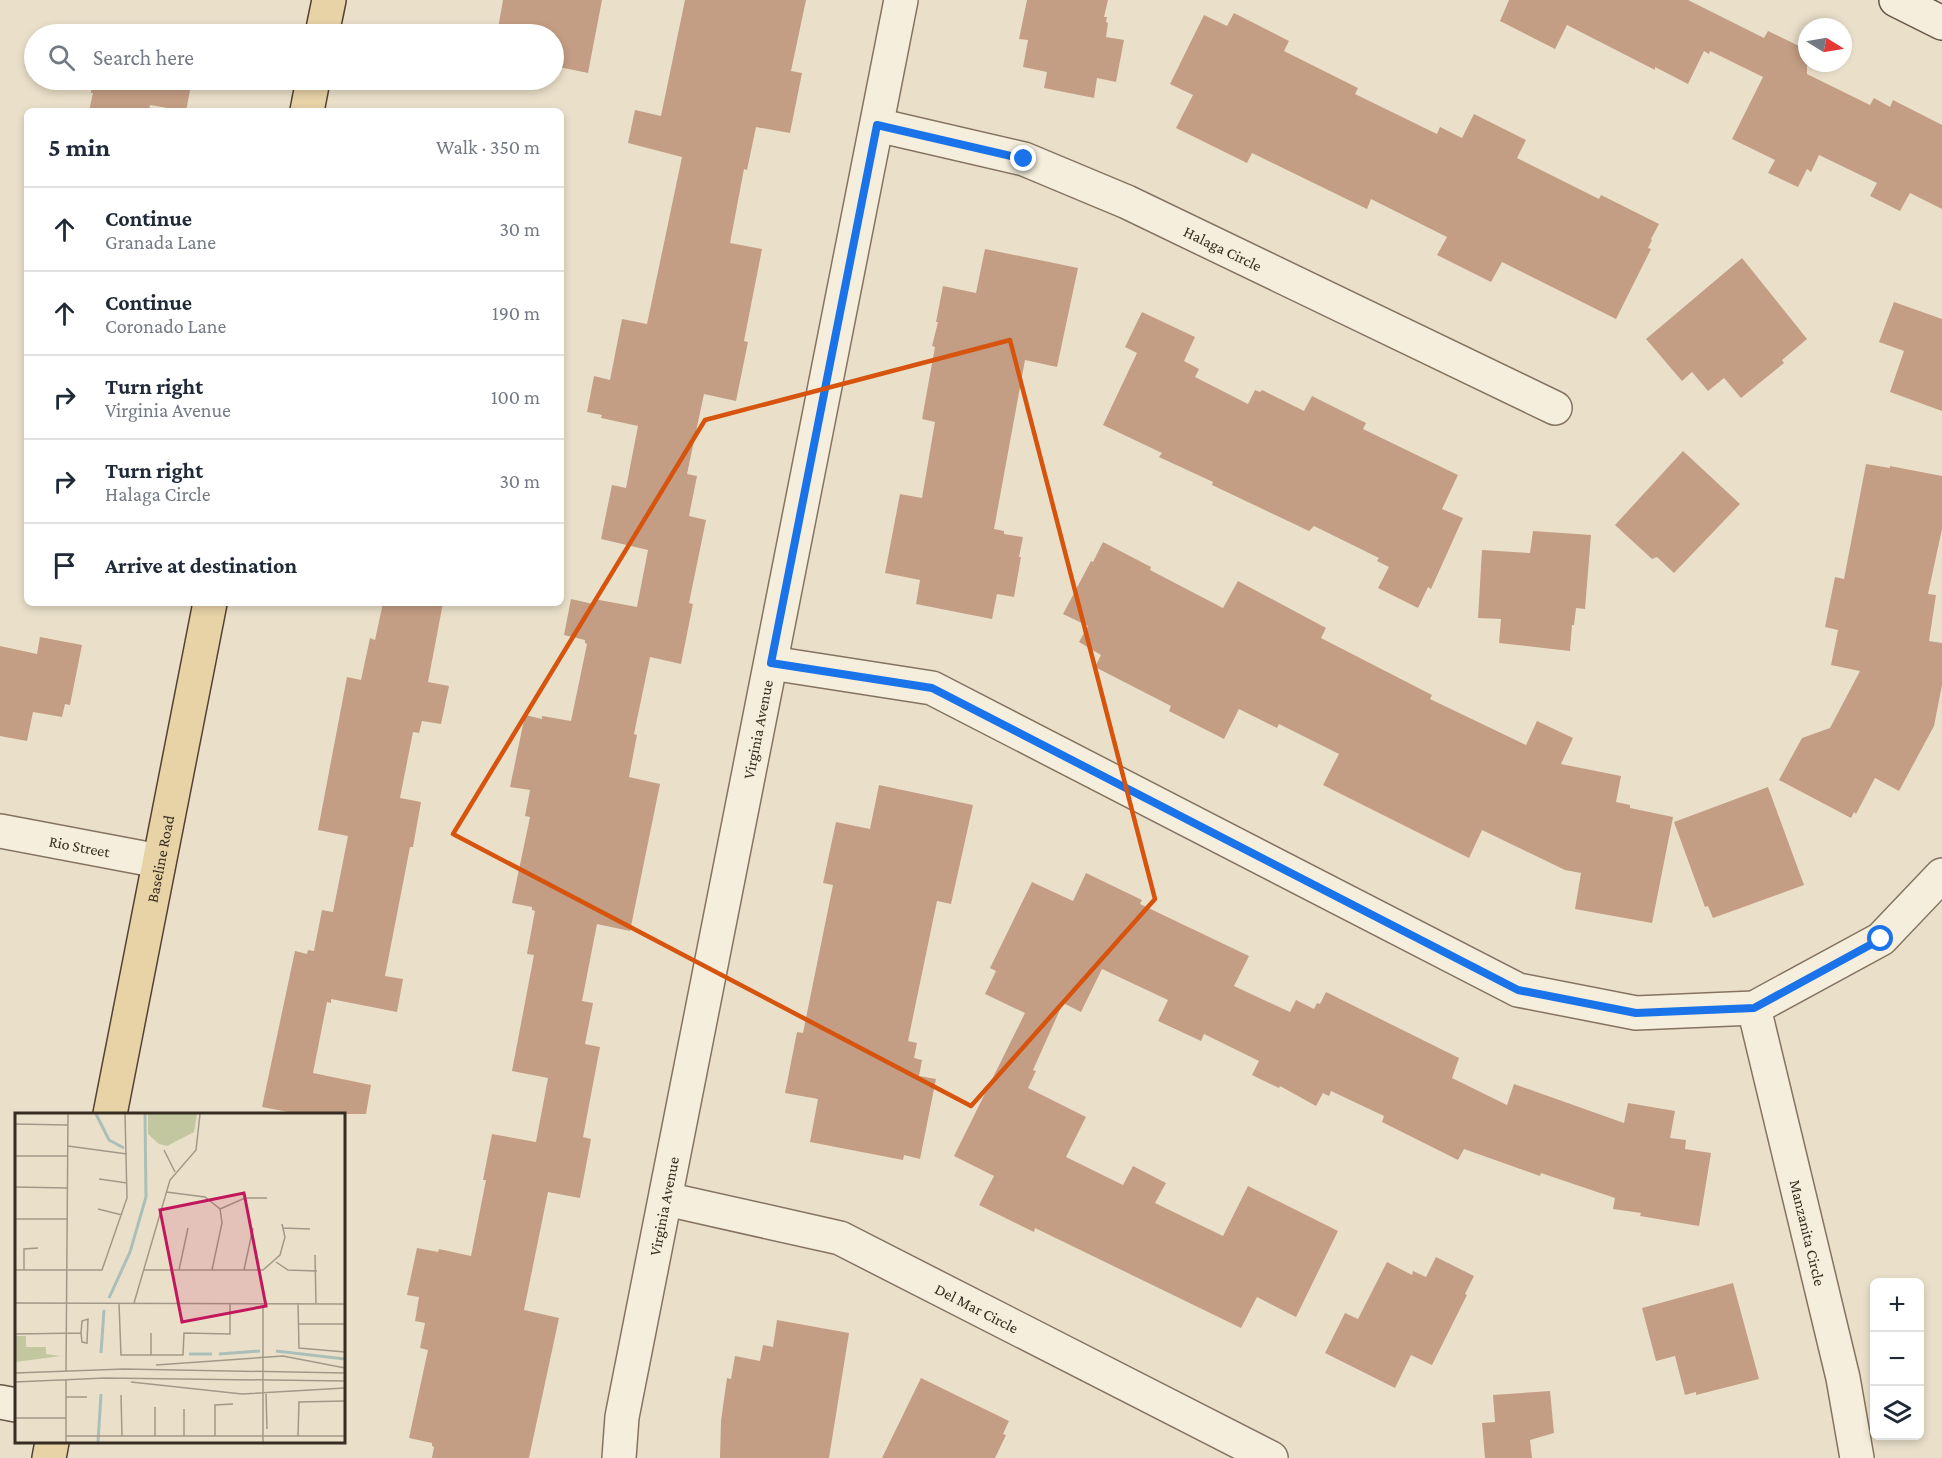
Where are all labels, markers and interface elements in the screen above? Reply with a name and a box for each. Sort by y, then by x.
north arrow [1798,18,1852,72]
search box [24,24,564,90]
icon: search [45,41,78,74]
text: Search here [93,45,194,70]
text: 5 min [48,133,110,162]
text: Walk · 350 m [436,136,540,158]
route end [1010,145,1036,171]
text: Continue [105,206,192,231]
icon: ahead [48,213,81,246]
text: 30 m [499,218,540,240]
street label: Halaga Circle [1181,222,1265,274]
text: Granada Lane [105,231,216,253]
text: Continue [105,290,192,315]
icon: ahead [48,297,81,330]
text: 190 m [492,302,540,324]
text: Coronado Lane [105,315,226,337]
text: Turn right [105,374,203,399]
icon: right [48,381,81,414]
text: 100 m [491,386,540,408]
text: Virginia Avenue [105,399,231,421]
text: Turn right [105,458,203,483]
icon: right [48,465,81,498]
text: 30 m [499,470,540,492]
text: Halaga Circle [105,483,210,505]
icon: arrive [48,549,81,582]
text: Arrive at destination [105,553,297,578]
street label: Virginia Avenue [739,678,775,780]
street label: Baseline Road [143,813,177,904]
street label: Rio Street [48,832,112,860]
route start [1867,925,1893,951]
inset map [15,1113,345,1443]
street label: Virginia Avenue [645,1155,682,1257]
street label: Manzanita Circle [1787,1178,1829,1287]
map controls [1870,1278,1924,1440]
button: + [1870,1278,1924,1332]
street label: Del Mar Circle [932,1280,1021,1336]
button: − [1870,1332,1924,1386]
button: layers [1870,1386,1924,1440]

